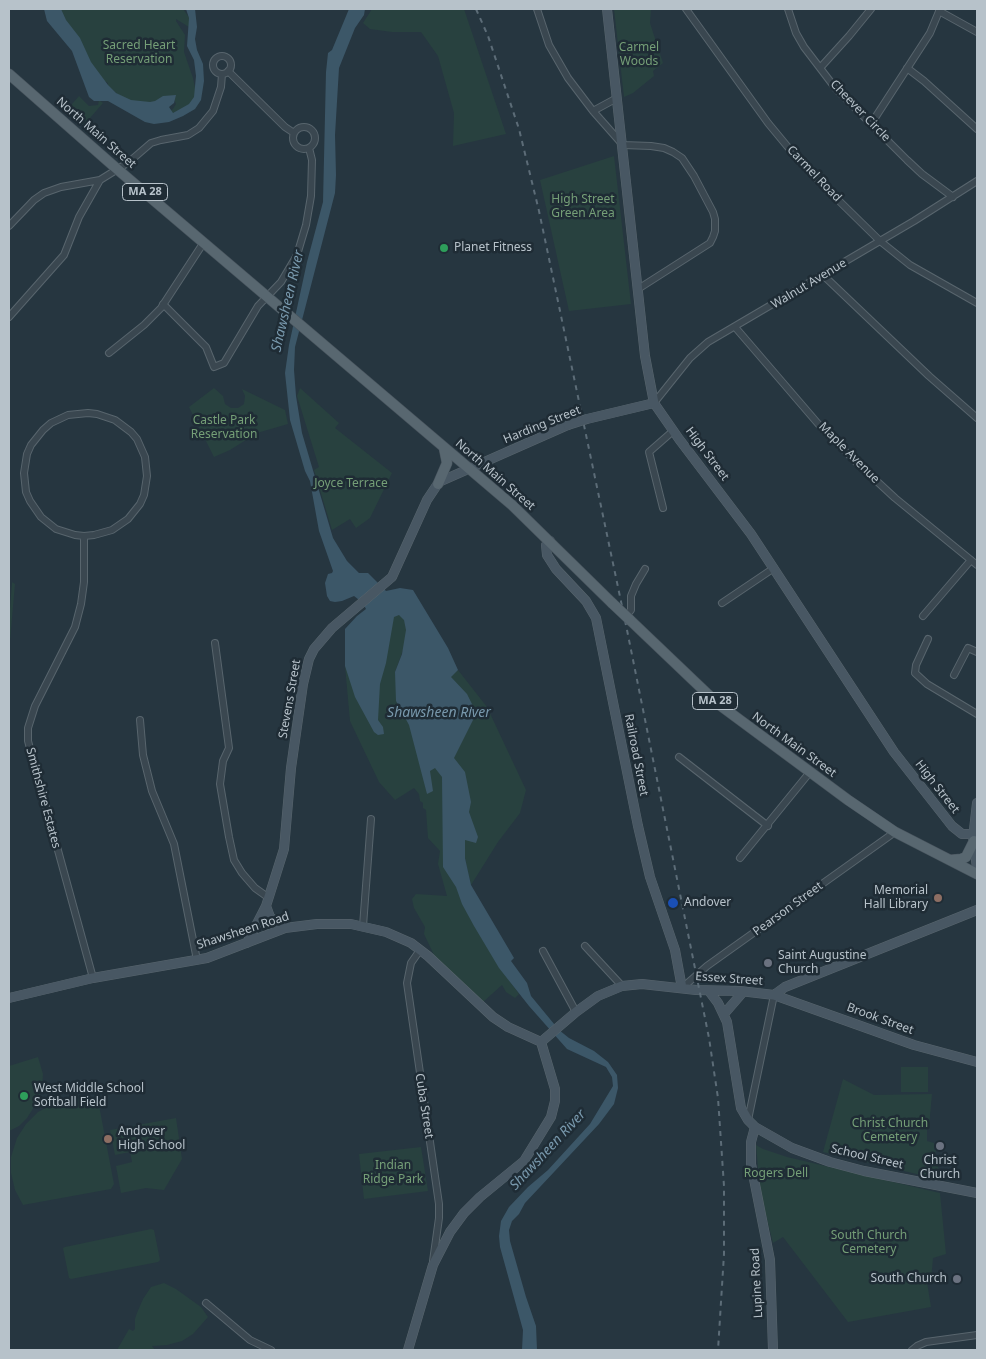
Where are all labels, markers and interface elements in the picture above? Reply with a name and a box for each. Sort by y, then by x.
park label: Sacred Heart Reservation [103,39,175,67]
park label: Carmel Woods [619,41,659,69]
street label: Cheever Circle [827,77,893,145]
street label: North Main Street [53,94,139,172]
street label: Carmel Road [784,143,844,205]
road number: MA 28 [122,183,168,200]
park label: High Street Green Area [551,193,615,221]
place label: Planet Fitness [454,241,532,255]
marker: Planet Fitness [438,242,450,254]
water label: Shawsheen River [268,249,308,353]
street label: Walnut Avenue [769,256,849,312]
street label: Harding Street [501,403,583,447]
park label: Castle Park Reservation [191,414,257,442]
street label: Maple Avenue [816,420,882,486]
street label: High Street [682,424,732,484]
street label: North Main Street [452,436,538,514]
park label: Joyce Terrace [314,477,388,491]
street label: Stevens Street [276,658,304,740]
road number: MA 28 [692,692,738,709]
water label: Shawsheen River [387,705,491,721]
street label: North Main Street [749,710,839,780]
street label: Railroad Street [621,713,651,797]
street label: Smithshire Estates [23,746,63,850]
street label: High Street [912,758,962,816]
street label: Pearson Street [750,879,826,939]
place label: Memorial Hall Library [864,884,928,912]
marker: Memorial Hall Library [932,892,944,904]
marker: Andover [666,896,680,910]
place label: Andover [684,896,731,910]
street label: Shawsheen Road [195,909,291,953]
place label: Saint Augustine Church [778,949,867,977]
marker: Saint Augustine Church [762,957,774,969]
street label: Essex Street [695,969,763,989]
street label: Brook Street [845,1000,915,1038]
street label: Cuba Street [412,1072,436,1140]
place label: West Middle School Softball Field [34,1082,144,1110]
marker: West Middle School Softball Field [18,1090,30,1102]
water label: Shawsheen River [506,1106,590,1194]
park label: Christ Church Cemetery [852,1117,928,1145]
place label: Andover High School [118,1125,185,1153]
marker: Andover High School [102,1133,114,1145]
marker: Christ Church [934,1140,946,1152]
street label: School Street [829,1142,905,1172]
place label: Christ Church [920,1154,960,1182]
park label: Indian Ridge Park [363,1159,423,1187]
park label: Rogers Dell [744,1167,808,1181]
park label: South Church Cemetery [831,1229,907,1257]
street label: Lupine Road [748,1248,766,1318]
place label: South Church [871,1272,947,1286]
marker: South Church [951,1273,963,1285]

